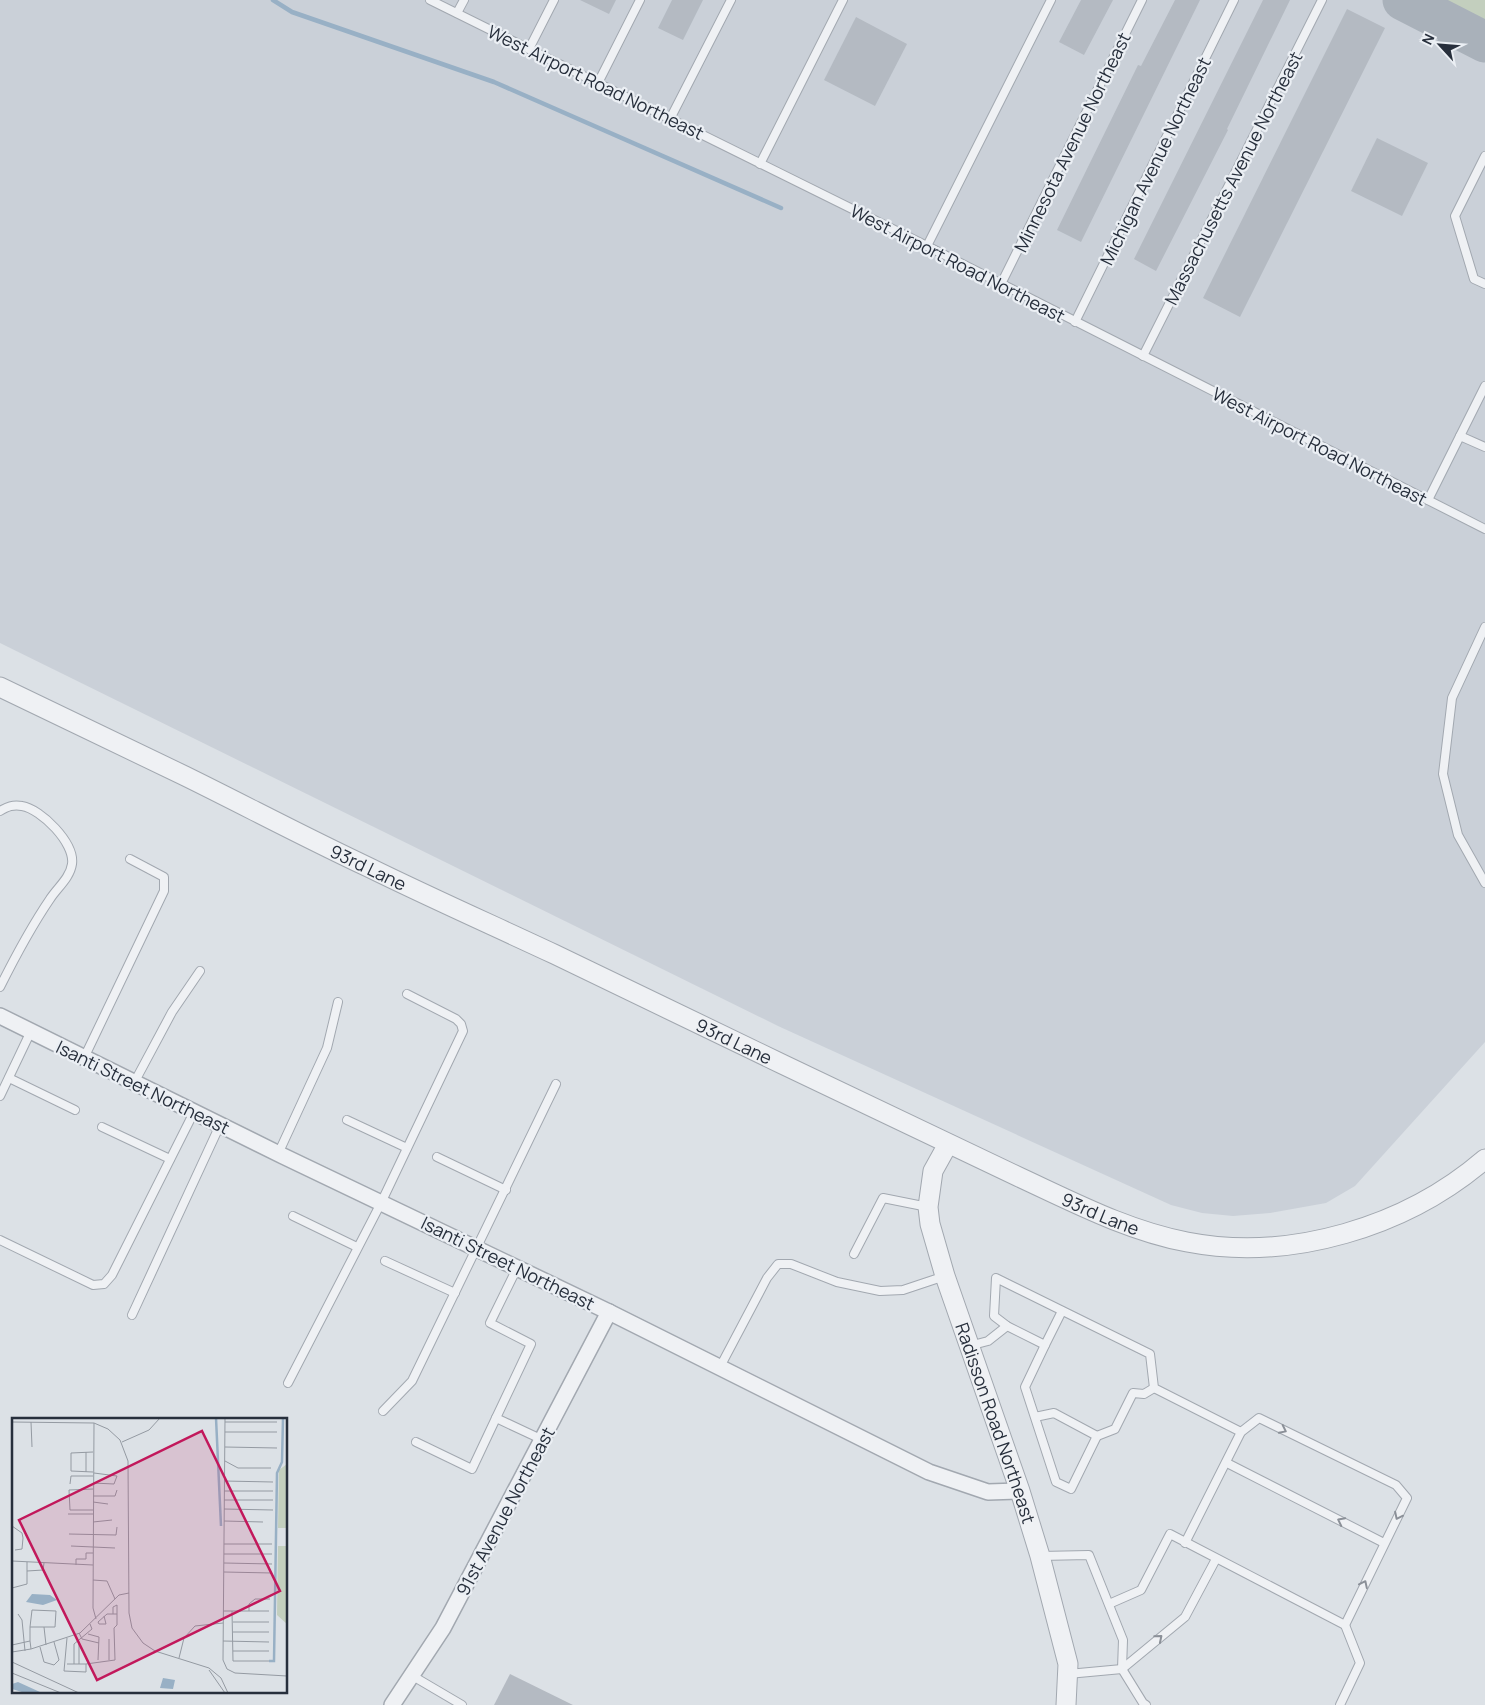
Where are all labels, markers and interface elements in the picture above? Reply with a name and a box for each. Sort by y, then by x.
street label: West Airport Road Northeast [484,19,708,145]
north arrow [1415,20,1465,70]
street label: Minnesota Avenue Northeast [1008,28,1136,256]
text: N [1417,30,1439,48]
street label: Massachusetts Avenue Northeast [1158,47,1308,309]
street label: Michigan Avenue Northeast [1094,53,1216,269]
street label: West Airport Road Northeast [847,198,1069,328]
street label: West Airport Road Northeast [1209,381,1431,511]
street label: 93rd Lane [326,839,410,896]
street label: 93rd Lane [692,1012,776,1070]
street label: Isanti Street Northeast [52,1035,234,1139]
street label: 93rd Lane [1058,1187,1142,1240]
street label: Isanti Street Northeast [417,1211,599,1315]
street label: Radisson Road Northeast [950,1319,1041,1526]
inset map [12,1418,288,1692]
street label: 91st Avenue Northeast [450,1422,560,1600]
one-way arrow [1278,1424,1287,1434]
one-way arrow [1394,1511,1404,1520]
one-way arrow [1337,1517,1346,1527]
one-way arrow [1358,1580,1369,1589]
one-way arrow [1153,1636,1162,1644]

